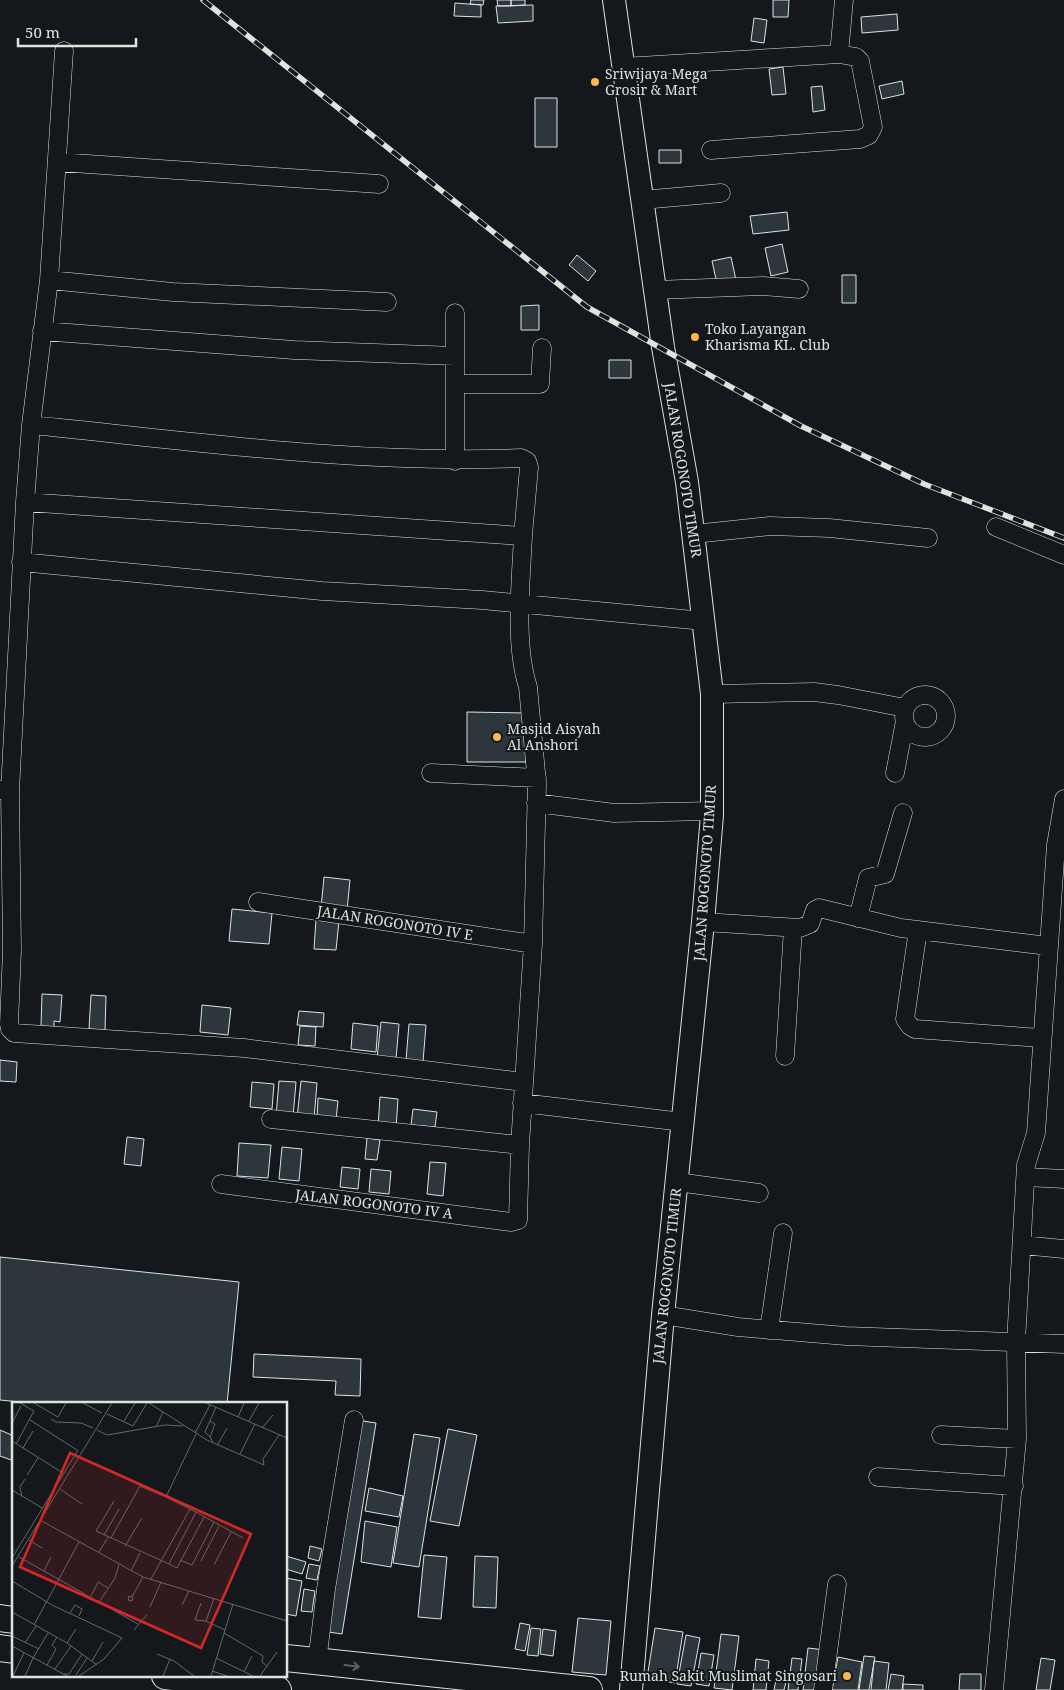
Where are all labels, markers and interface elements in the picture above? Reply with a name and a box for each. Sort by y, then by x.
scale bar [18,15,135,47]
text: 50 m [25,22,60,42]
place label: Sriwijaya Mega Grosir & Mart [605,64,708,99]
marker: Sriwijaya Mega Grosir & Mart [589,76,601,88]
place label: Toko Layangan Kharisma KL. Club [705,319,830,354]
marker: Toko Layangan Kharisma KL. Club [689,331,701,343]
street label: JALAN ROGONOTO TIMUR [660,380,707,559]
place label: Masjid Aisyah Al Anshori [507,719,601,754]
marker: Masjid Aisyah Al Anshori [491,731,503,743]
street label: JALAN ROGONOTO TIMUR [689,783,720,963]
street label: JALAN ROGONOTO IV E [315,901,475,944]
street label: JALAN ROGONOTO IV A [293,1184,454,1223]
street label: JALAN ROGONOTO TIMUR [648,1186,685,1366]
inset map [12,1402,288,1678]
one-way arrow [344,1661,360,1671]
place label: Rumah Sakit Muslimat Singosari [620,1666,838,1685]
marker: Rumah Sakit Muslimat Singosari [841,1670,853,1682]

